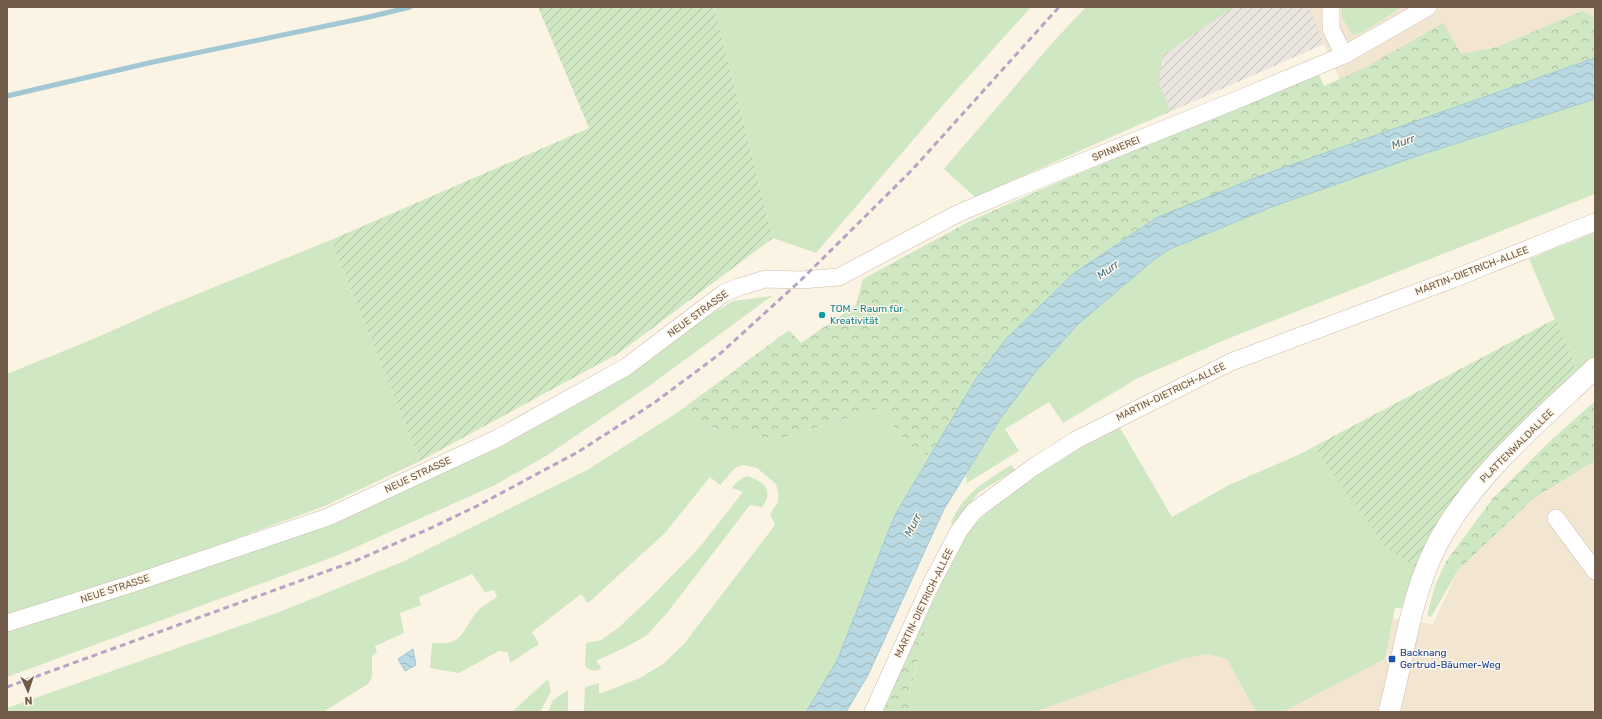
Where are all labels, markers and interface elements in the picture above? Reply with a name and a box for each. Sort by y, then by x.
water label: Murr [1390,132,1417,152]
street label: SPINNEREI [1090,134,1142,164]
street label: MARTIN-DIETRICH-ALLEE [1414,244,1530,298]
water label: Murr [1095,257,1122,282]
street label: NEUE STRASSE [665,288,731,340]
place label: TOM - Raum für Kreativität [830,303,903,327]
marker: TOM - Raum für Kreativität [817,310,827,320]
street label: MARTIN-DIETRICH-ALLEE [1114,360,1228,424]
street label: PLATTENWALDALLEE [1478,407,1556,485]
street label: NEUE STRASSE [383,454,453,496]
water label: Murr [902,511,925,539]
street label: MARTIN-DIETRICH-ALLEE [892,546,956,660]
street label: NEUE STRASSE [79,572,151,606]
place label: Backnang Gertrud-Bäumer-Weg [1400,647,1501,671]
marker: Backnang Gertrud-Bäumer-Weg [1387,654,1397,664]
north arrow [8,671,48,711]
text: N [24,694,33,707]

